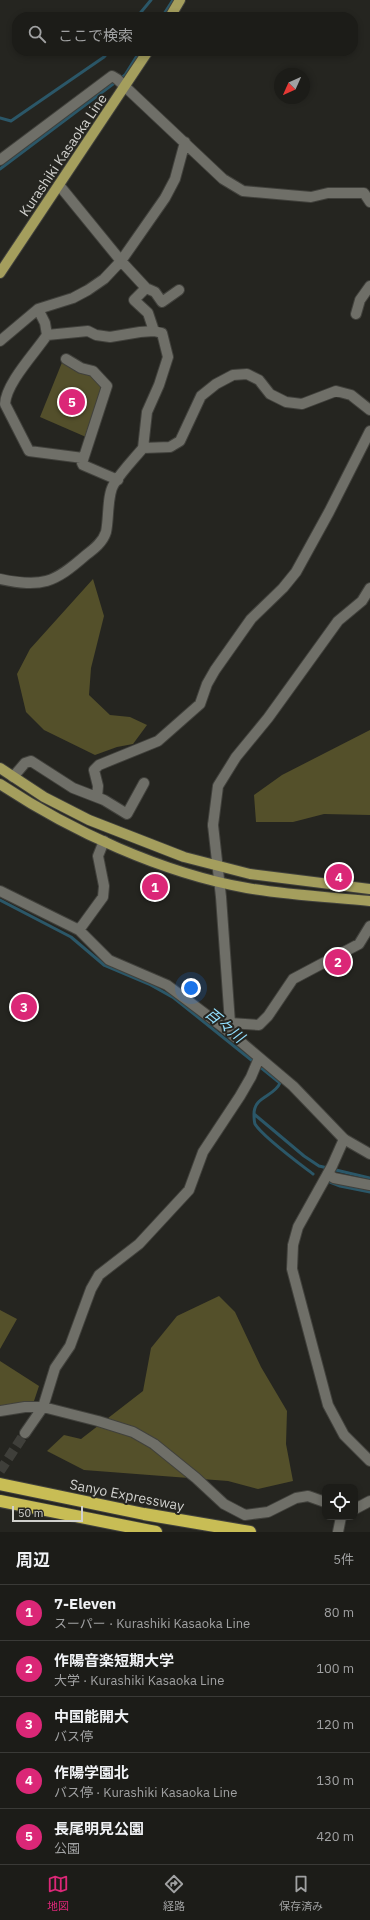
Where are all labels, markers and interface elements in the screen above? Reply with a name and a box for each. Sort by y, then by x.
search box [12,12,358,56]
icon: search [26,23,48,45]
text: ここで検索 [58,26,133,45]
north arrow [274,68,310,104]
street label: Kurashiki Kasaoka Line [15,90,111,220]
pin: 5 [59,387,85,417]
pin: 4 [326,862,352,892]
pin: 1 [142,872,168,902]
pin: 2 [325,947,351,977]
your location [181,978,201,998]
pin: 3 [11,992,37,1022]
water label: 百々川 [202,1003,250,1048]
street label: Sanyo Expressway [68,1475,186,1515]
map controls [322,1484,358,1520]
button: locate [322,1484,358,1520]
scale bar [12,1504,83,1523]
text: 50 m [18,1506,43,1520]
text: 周辺 [16,1549,50,1571]
text: 5件 [333,1551,354,1568]
text: 7-Eleven [54,1594,116,1613]
text: 1 [25,1604,33,1621]
text: 80 m [324,1604,354,1621]
text: スーパー · Kurashiki Kasaoka Line [54,1615,250,1632]
text: 作陽音楽短期大学 [54,1651,174,1670]
text: 2 [25,1660,33,1677]
text: 100 m [316,1660,354,1677]
text: 大学 · Kurashiki Kasaoka Line [54,1672,224,1689]
text: 中国能開大 [54,1707,129,1726]
text: 3 [25,1716,33,1733]
text: 120 m [316,1716,354,1733]
text: バス停 [54,1728,93,1745]
text: 作陽学園北 [54,1763,129,1782]
text: 4 [25,1772,33,1789]
text: 130 m [316,1772,354,1789]
text: バス停 · Kurashiki Kasaoka Line [54,1784,237,1801]
text: 長尾明見公園 [54,1819,144,1838]
text: 5 [25,1828,33,1845]
text: 420 m [316,1828,354,1845]
text: 公園 [54,1840,80,1857]
tab: 地図 [47,1873,69,1913]
tab: 経路 [163,1873,185,1913]
tab: 保存済み [279,1873,323,1913]

